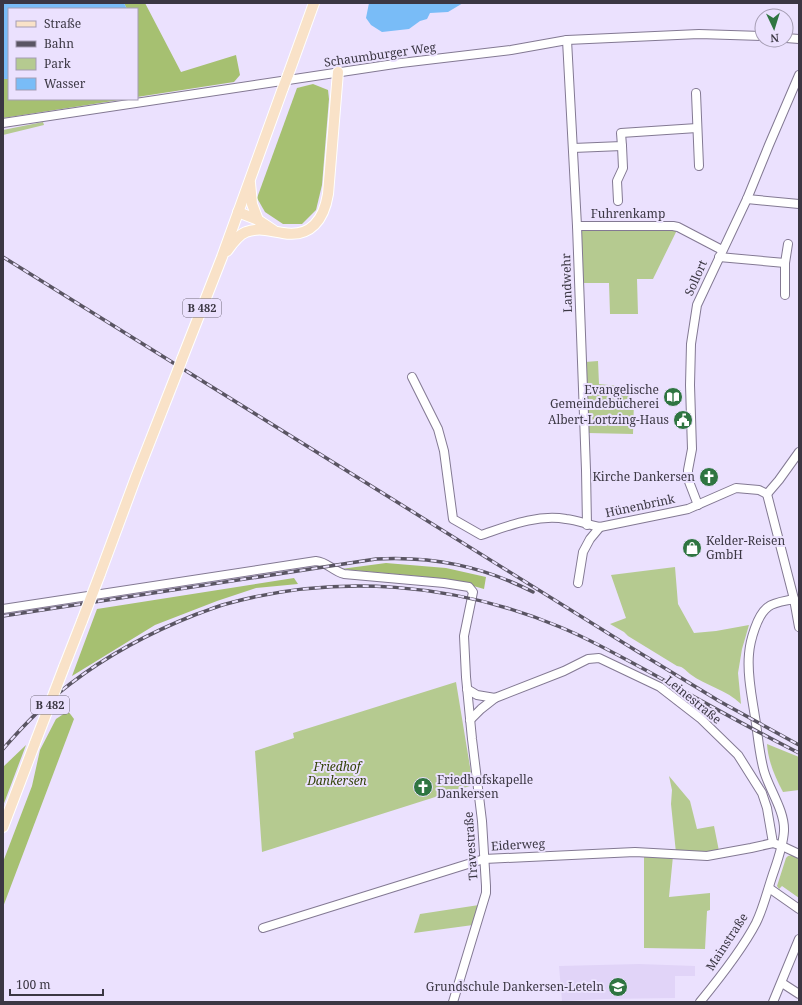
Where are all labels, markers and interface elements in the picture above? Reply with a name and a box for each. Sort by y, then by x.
legend [8,8,138,100]
north arrow [754,8,794,48]
text: Straße [44,15,81,32]
text: N [770,31,780,46]
text: Bahn [44,35,74,52]
street label: Schaumburger Weg [323,38,437,71]
text: Park [44,55,72,72]
text: Wasser [44,75,86,92]
street label: Fuhrenkamp [591,205,665,222]
street label: Landwehr [557,253,576,313]
street label: Sollort [680,257,711,298]
road number: B 482 [183,299,221,317]
place label: Evangelische Gemeindebücherei [550,381,659,412]
library icon: Evangelische Gemeindebücherei [662,386,684,408]
public building icon: Albert-Lortzing-Haus [672,409,694,431]
place label: Albert-Lortzing-Haus [548,411,669,428]
church icon: Kirche Dankersen [698,466,720,488]
place label: Kirche Dankersen [592,468,695,485]
street label: Hünenbrink [604,490,677,521]
place label: Kelder-Reisen GmbH [706,532,785,563]
shop icon: Kelder-Reisen GmbH [681,537,703,559]
street label: Leinestraße [662,672,725,728]
road number: B 482 [31,696,69,714]
park label: Friedhof Dankersen [306,758,367,789]
place label: Friedhofskapelle Dankersen [437,771,533,802]
church icon: Friedhofskapelle Dankersen [412,776,434,798]
street label: Travestraße [460,811,481,881]
street label: Eiderweg [491,835,546,854]
street label: Mainstraße [702,910,752,974]
scale bar [10,971,103,997]
text: 100 m [16,976,51,993]
school or university icon: Grundschule Dankersen-Leteln [607,976,629,998]
place label: Grundschule Dankersen-Leteln [426,978,604,995]

